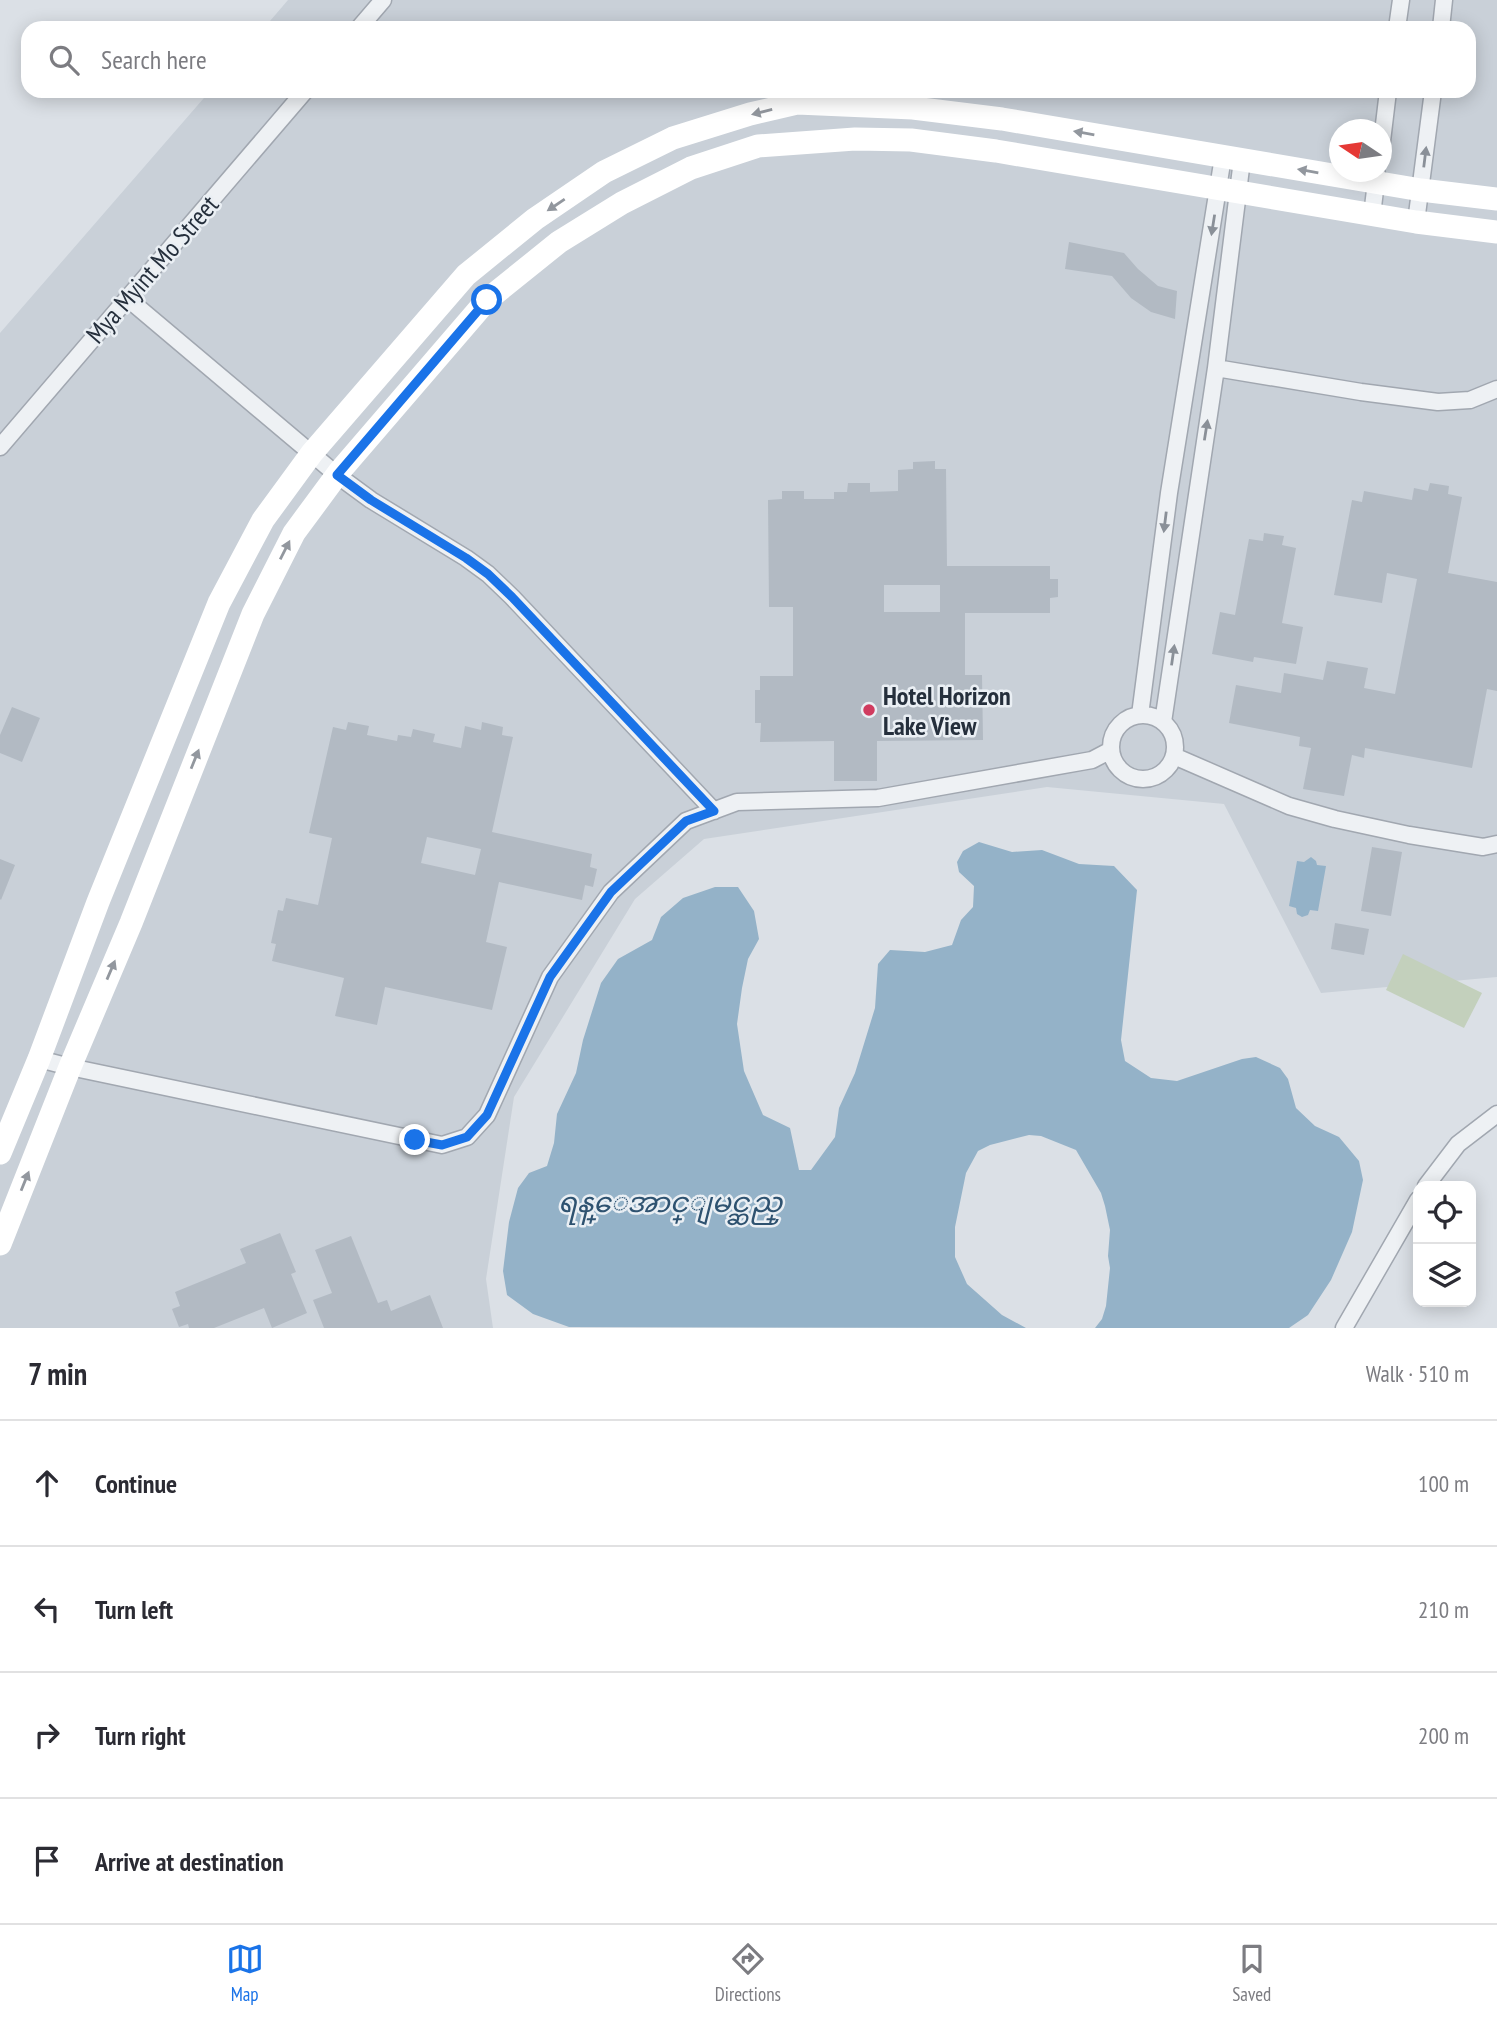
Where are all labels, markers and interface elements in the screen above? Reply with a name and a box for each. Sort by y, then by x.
search box [21,21,1476,98]
icon: search [45,41,83,79]
text: Search here [101,43,207,76]
one-way arrow [750,106,772,117]
north arrow [1329,119,1392,182]
one-way arrow [1073,127,1095,138]
one-way arrow [1420,146,1431,168]
one-way arrow [1297,165,1319,176]
street label: Mya Myint Mo Street [79,188,225,350]
one-way arrow [547,198,565,212]
one-way arrow [1207,214,1218,236]
route start [471,284,502,315]
one-way arrow [1201,418,1212,440]
one-way arrow [1159,511,1170,533]
one-way arrow [280,540,291,560]
one-way arrow [1168,643,1179,665]
place label: Hotel Horizon Lake View [883,679,1011,742]
marker: Hotel Horizon Lake View [861,702,877,718]
one-way arrow [190,748,201,769]
one-way arrow [106,960,117,981]
route end [399,1124,430,1155]
one-way arrow [20,1170,31,1191]
map controls [1413,1181,1476,1307]
button: locate [1413,1181,1476,1244]
water label: ရန္ေအာင္ျမင္ဆည္ [558,1183,783,1226]
button: layers [1413,1244,1476,1307]
text: 7 min [28,1354,87,1393]
text: Walk · 510 m [1366,1359,1469,1388]
icon: ahead [28,1464,66,1502]
text: Continue [95,1467,177,1500]
text: 100 m [1418,1469,1469,1498]
icon: left [28,1590,66,1628]
text: Turn left [95,1593,173,1626]
text: 210 m [1418,1595,1469,1624]
icon: right [28,1716,66,1754]
text: Turn right [95,1719,186,1752]
text: 200 m [1418,1721,1469,1750]
icon: arrive [28,1842,66,1880]
text: Arrive at destination [95,1845,284,1878]
tab: Map [226,1940,264,2006]
tab: Directions [715,1940,781,2006]
tab: Saved [1232,1940,1271,2006]

